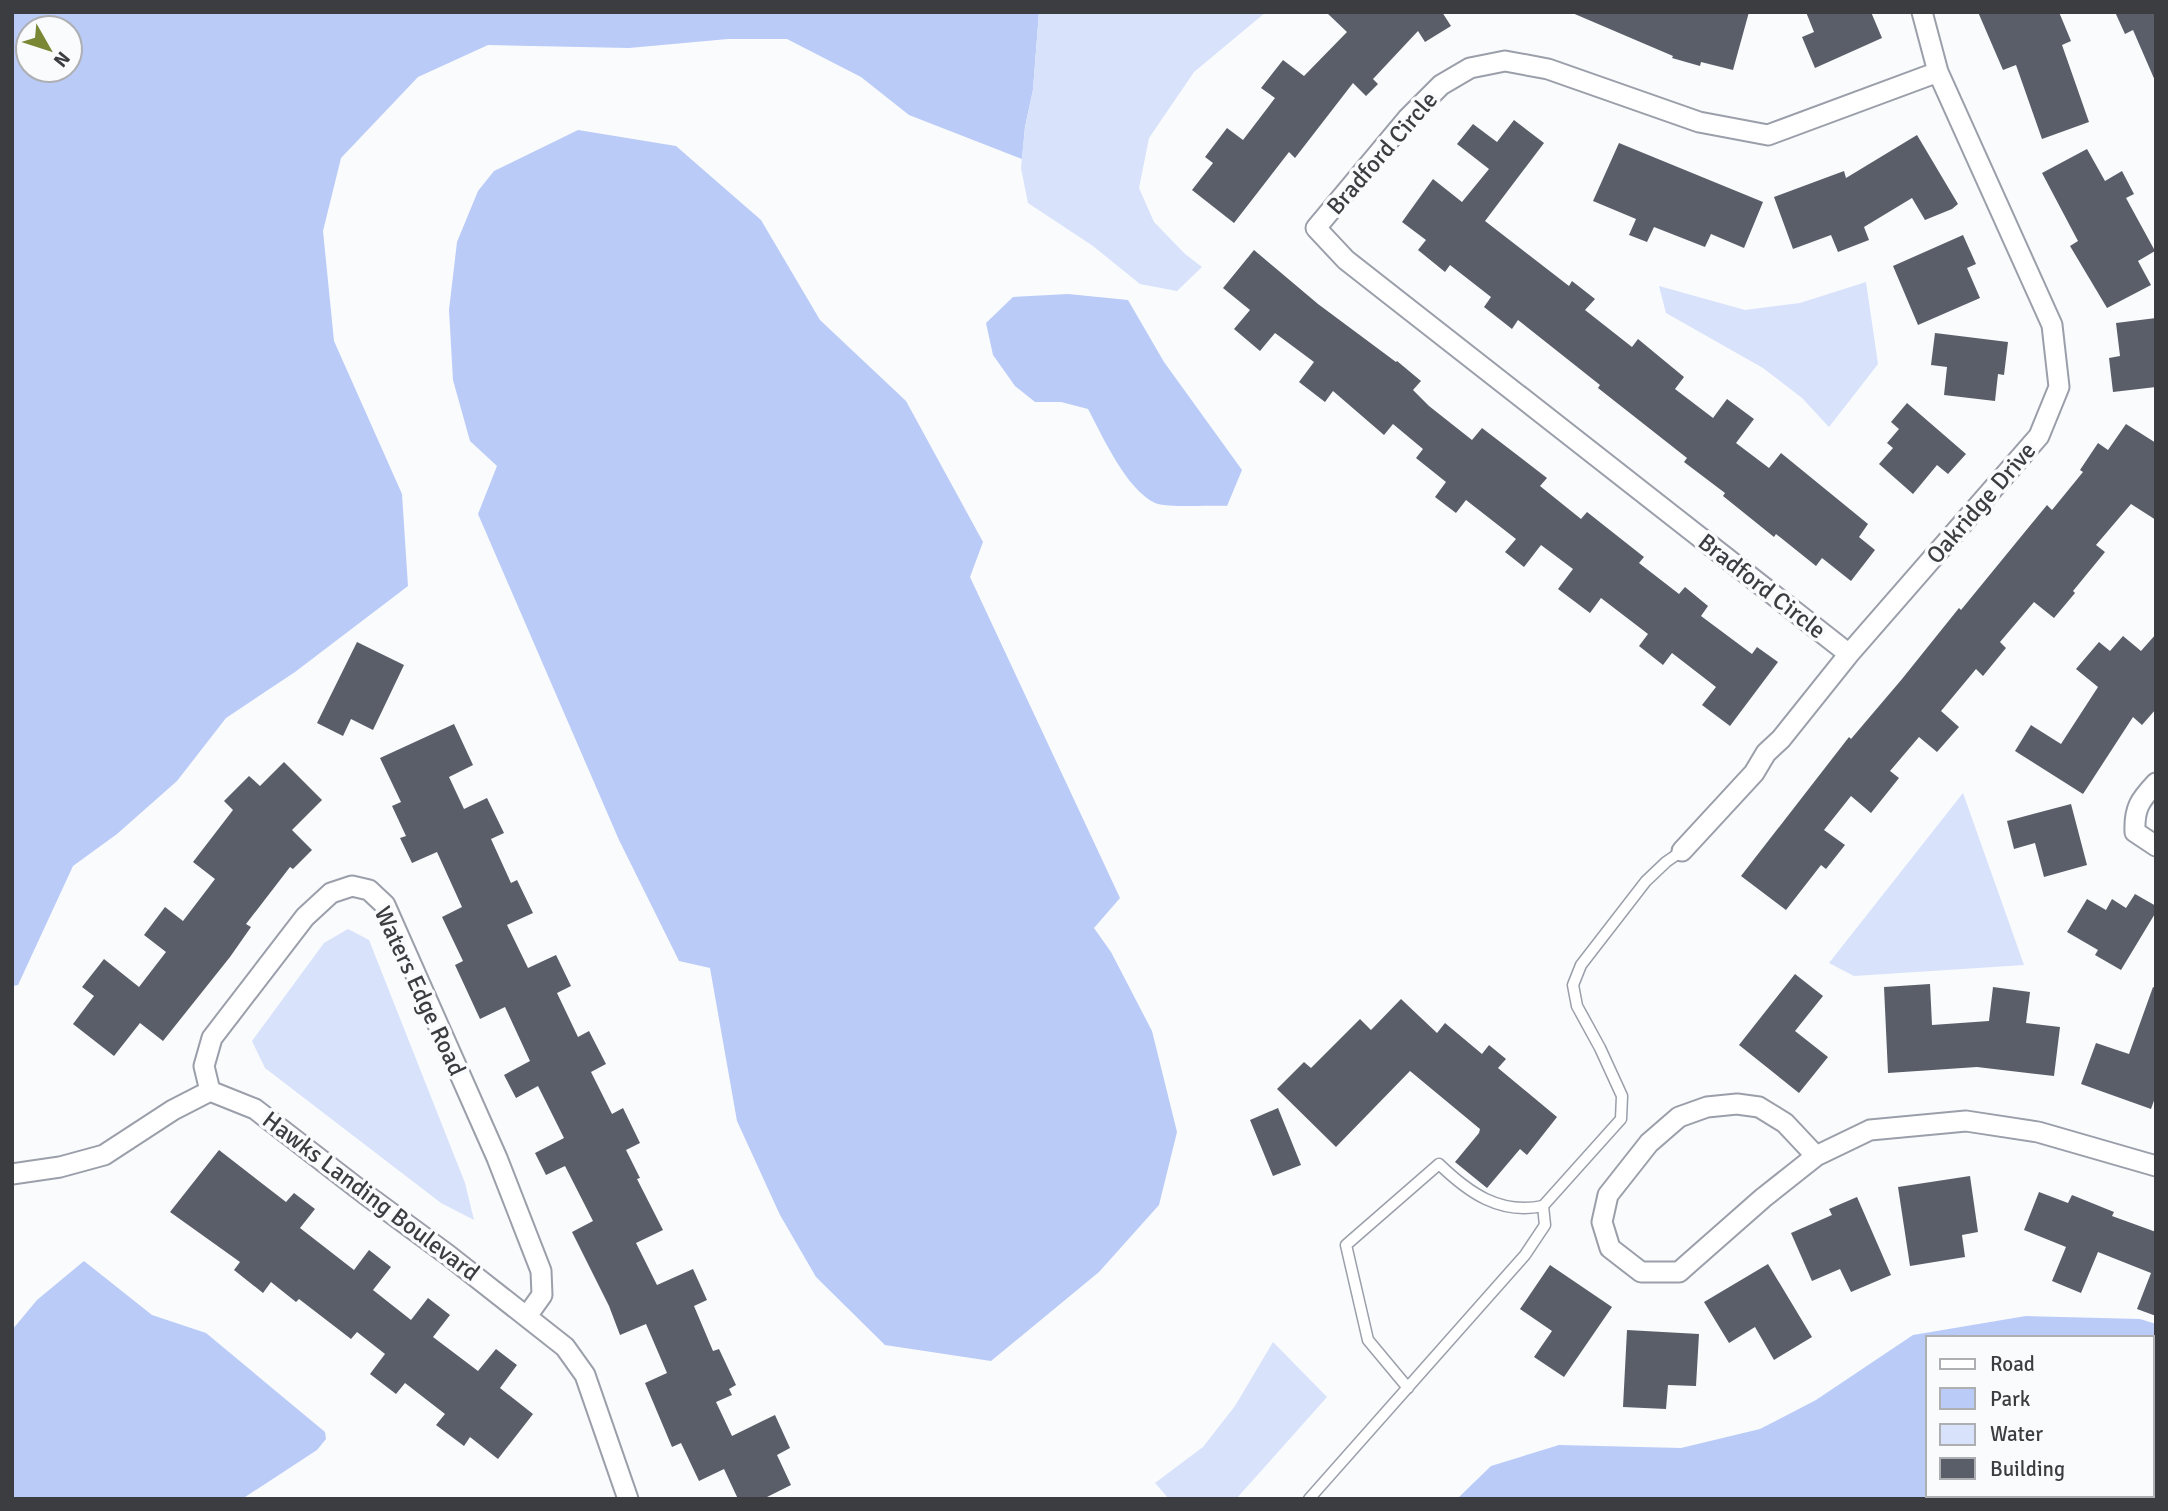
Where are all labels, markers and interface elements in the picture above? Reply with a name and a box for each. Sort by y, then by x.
north arrow [14,14,84,84]
text: N [48,46,75,72]
street label: Bradford Circle [1320,85,1444,221]
street label: Oakridge Drive [1920,436,2042,570]
street label: Bradford Circle [1692,527,1832,645]
street label: Waters Edge Road [368,901,472,1081]
street label: Hawks Landing Boulevard [257,1105,485,1287]
legend [1926,1336,2154,1497]
text: Road [1990,1351,2035,1377]
text: Park [1990,1386,2031,1412]
text: Water [1990,1421,2043,1447]
text: Building [1990,1456,2065,1482]

